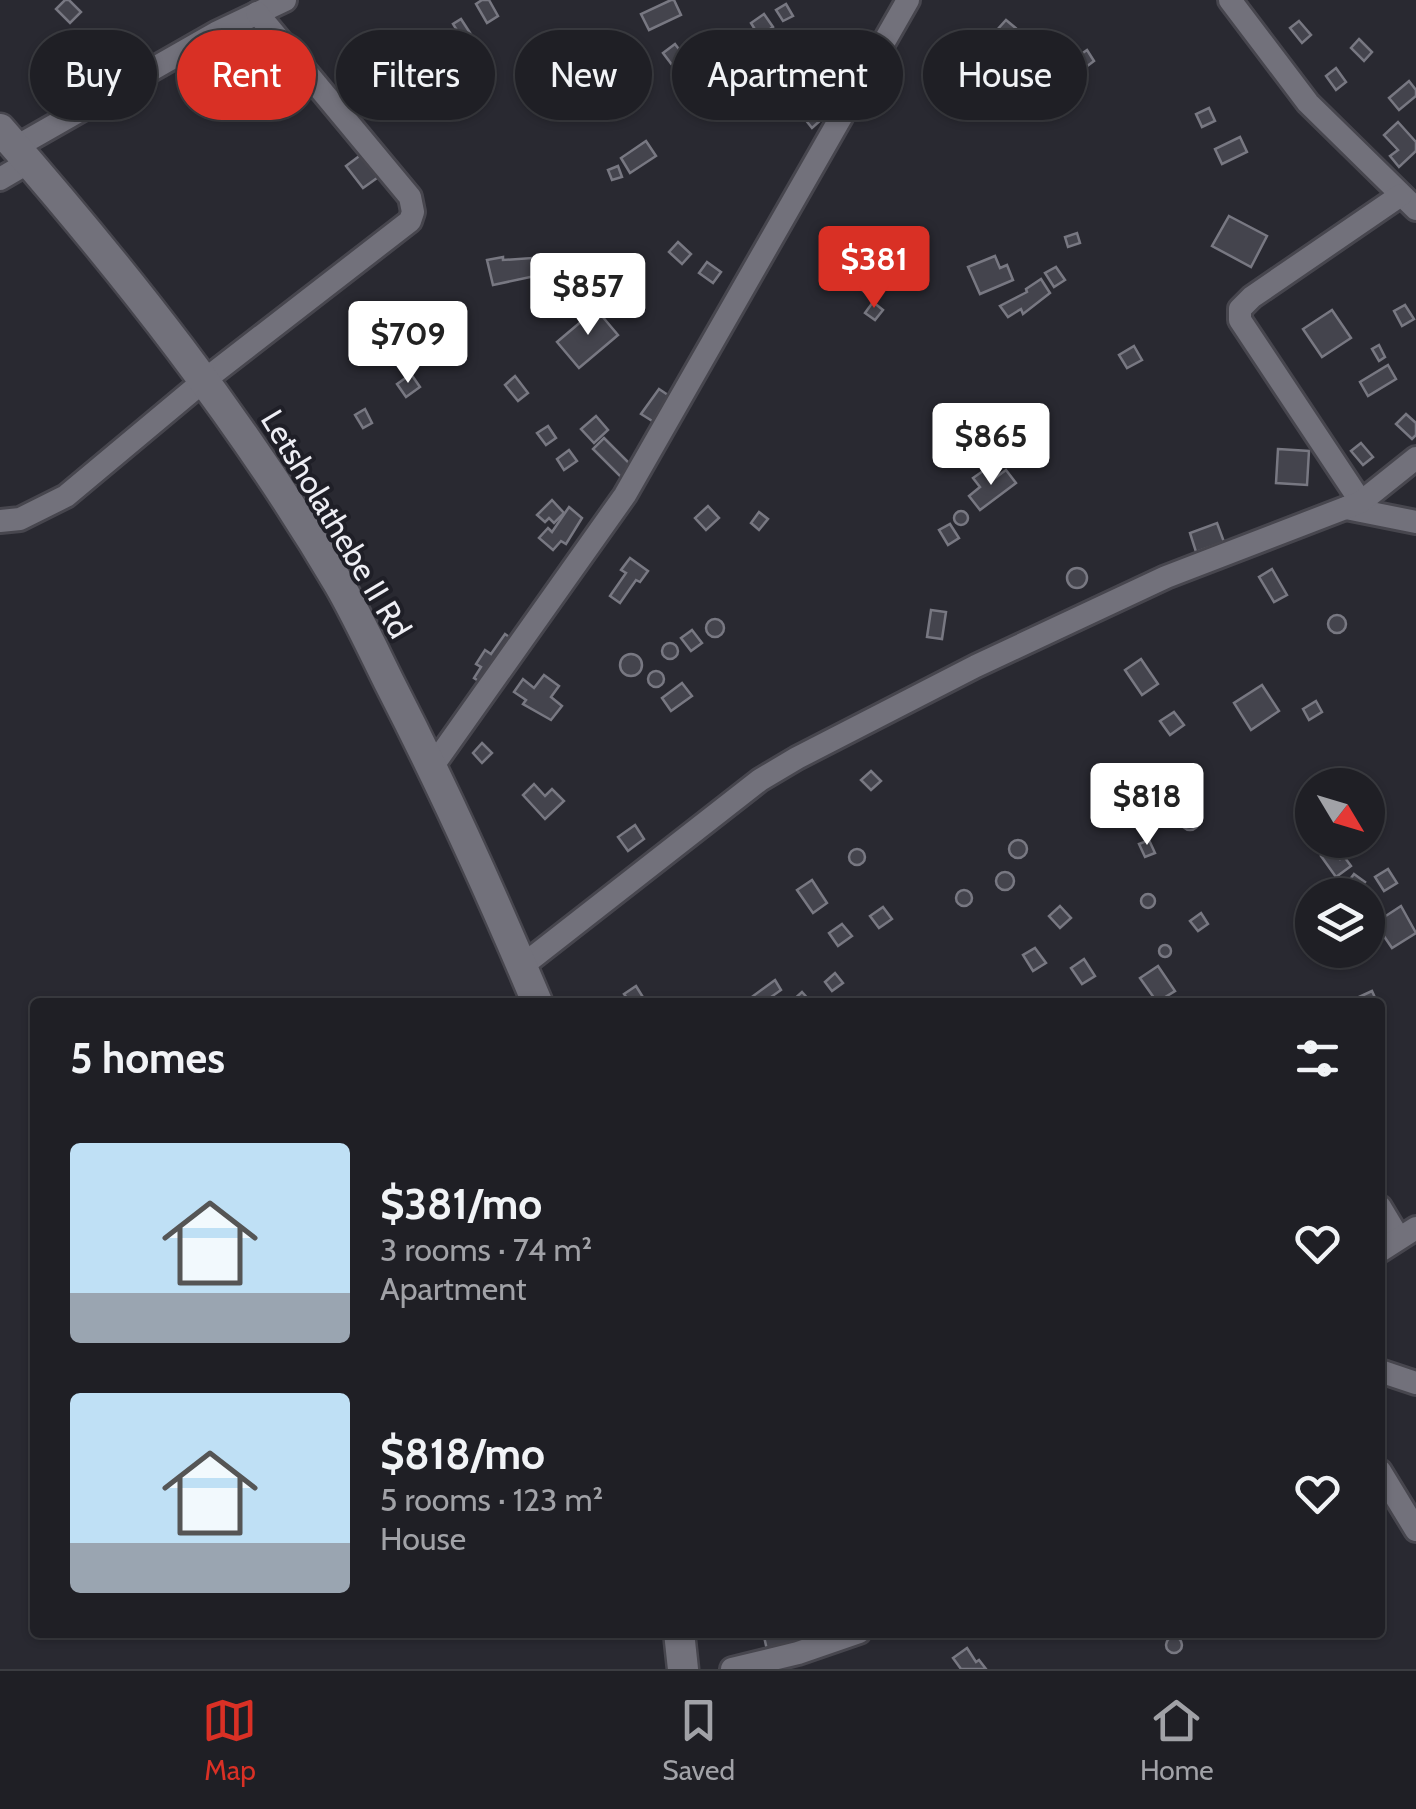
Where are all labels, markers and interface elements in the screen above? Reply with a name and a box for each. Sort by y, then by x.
chip: Buy [30,30,157,120]
chip: Rent [177,30,316,120]
chip: Filters [336,30,495,120]
chip: New [515,30,652,120]
chip: Apartment [672,30,903,120]
chip: House [923,30,1087,120]
pin: $381 [815,226,933,311]
text: $381 [841,239,907,278]
pin: $857 [529,253,647,338]
text: $857 [552,266,624,305]
pin: $709 [349,301,467,386]
text: $709 [370,314,446,353]
street label: Letsholathebe II Rd [253,402,420,645]
pin: $865 [932,403,1050,488]
text: $865 [954,416,1028,455]
pin: $818 [1088,763,1206,848]
north arrow [1295,768,1385,858]
map controls [1295,768,1385,968]
text: $818 [1112,776,1182,815]
button: layers [1295,878,1385,968]
icon: filters [1290,1031,1345,1086]
text: 5 homes [70,1032,225,1084]
text: $381/mo [380,1178,542,1230]
icon: home [150,1183,270,1303]
icon: heart [1290,1216,1345,1271]
text: 3 rooms · 74 m² [380,1230,592,1269]
text: Apartment [380,1269,527,1308]
text: $818/mo [380,1428,545,1480]
icon: home [150,1433,270,1553]
icon: heart [1290,1466,1345,1521]
text: 5 rooms · 123 m² [380,1480,603,1519]
text: House [380,1519,466,1558]
tab: Map [202,1693,257,1787]
tab: Saved [662,1693,735,1787]
tab: Home [1140,1693,1214,1787]

